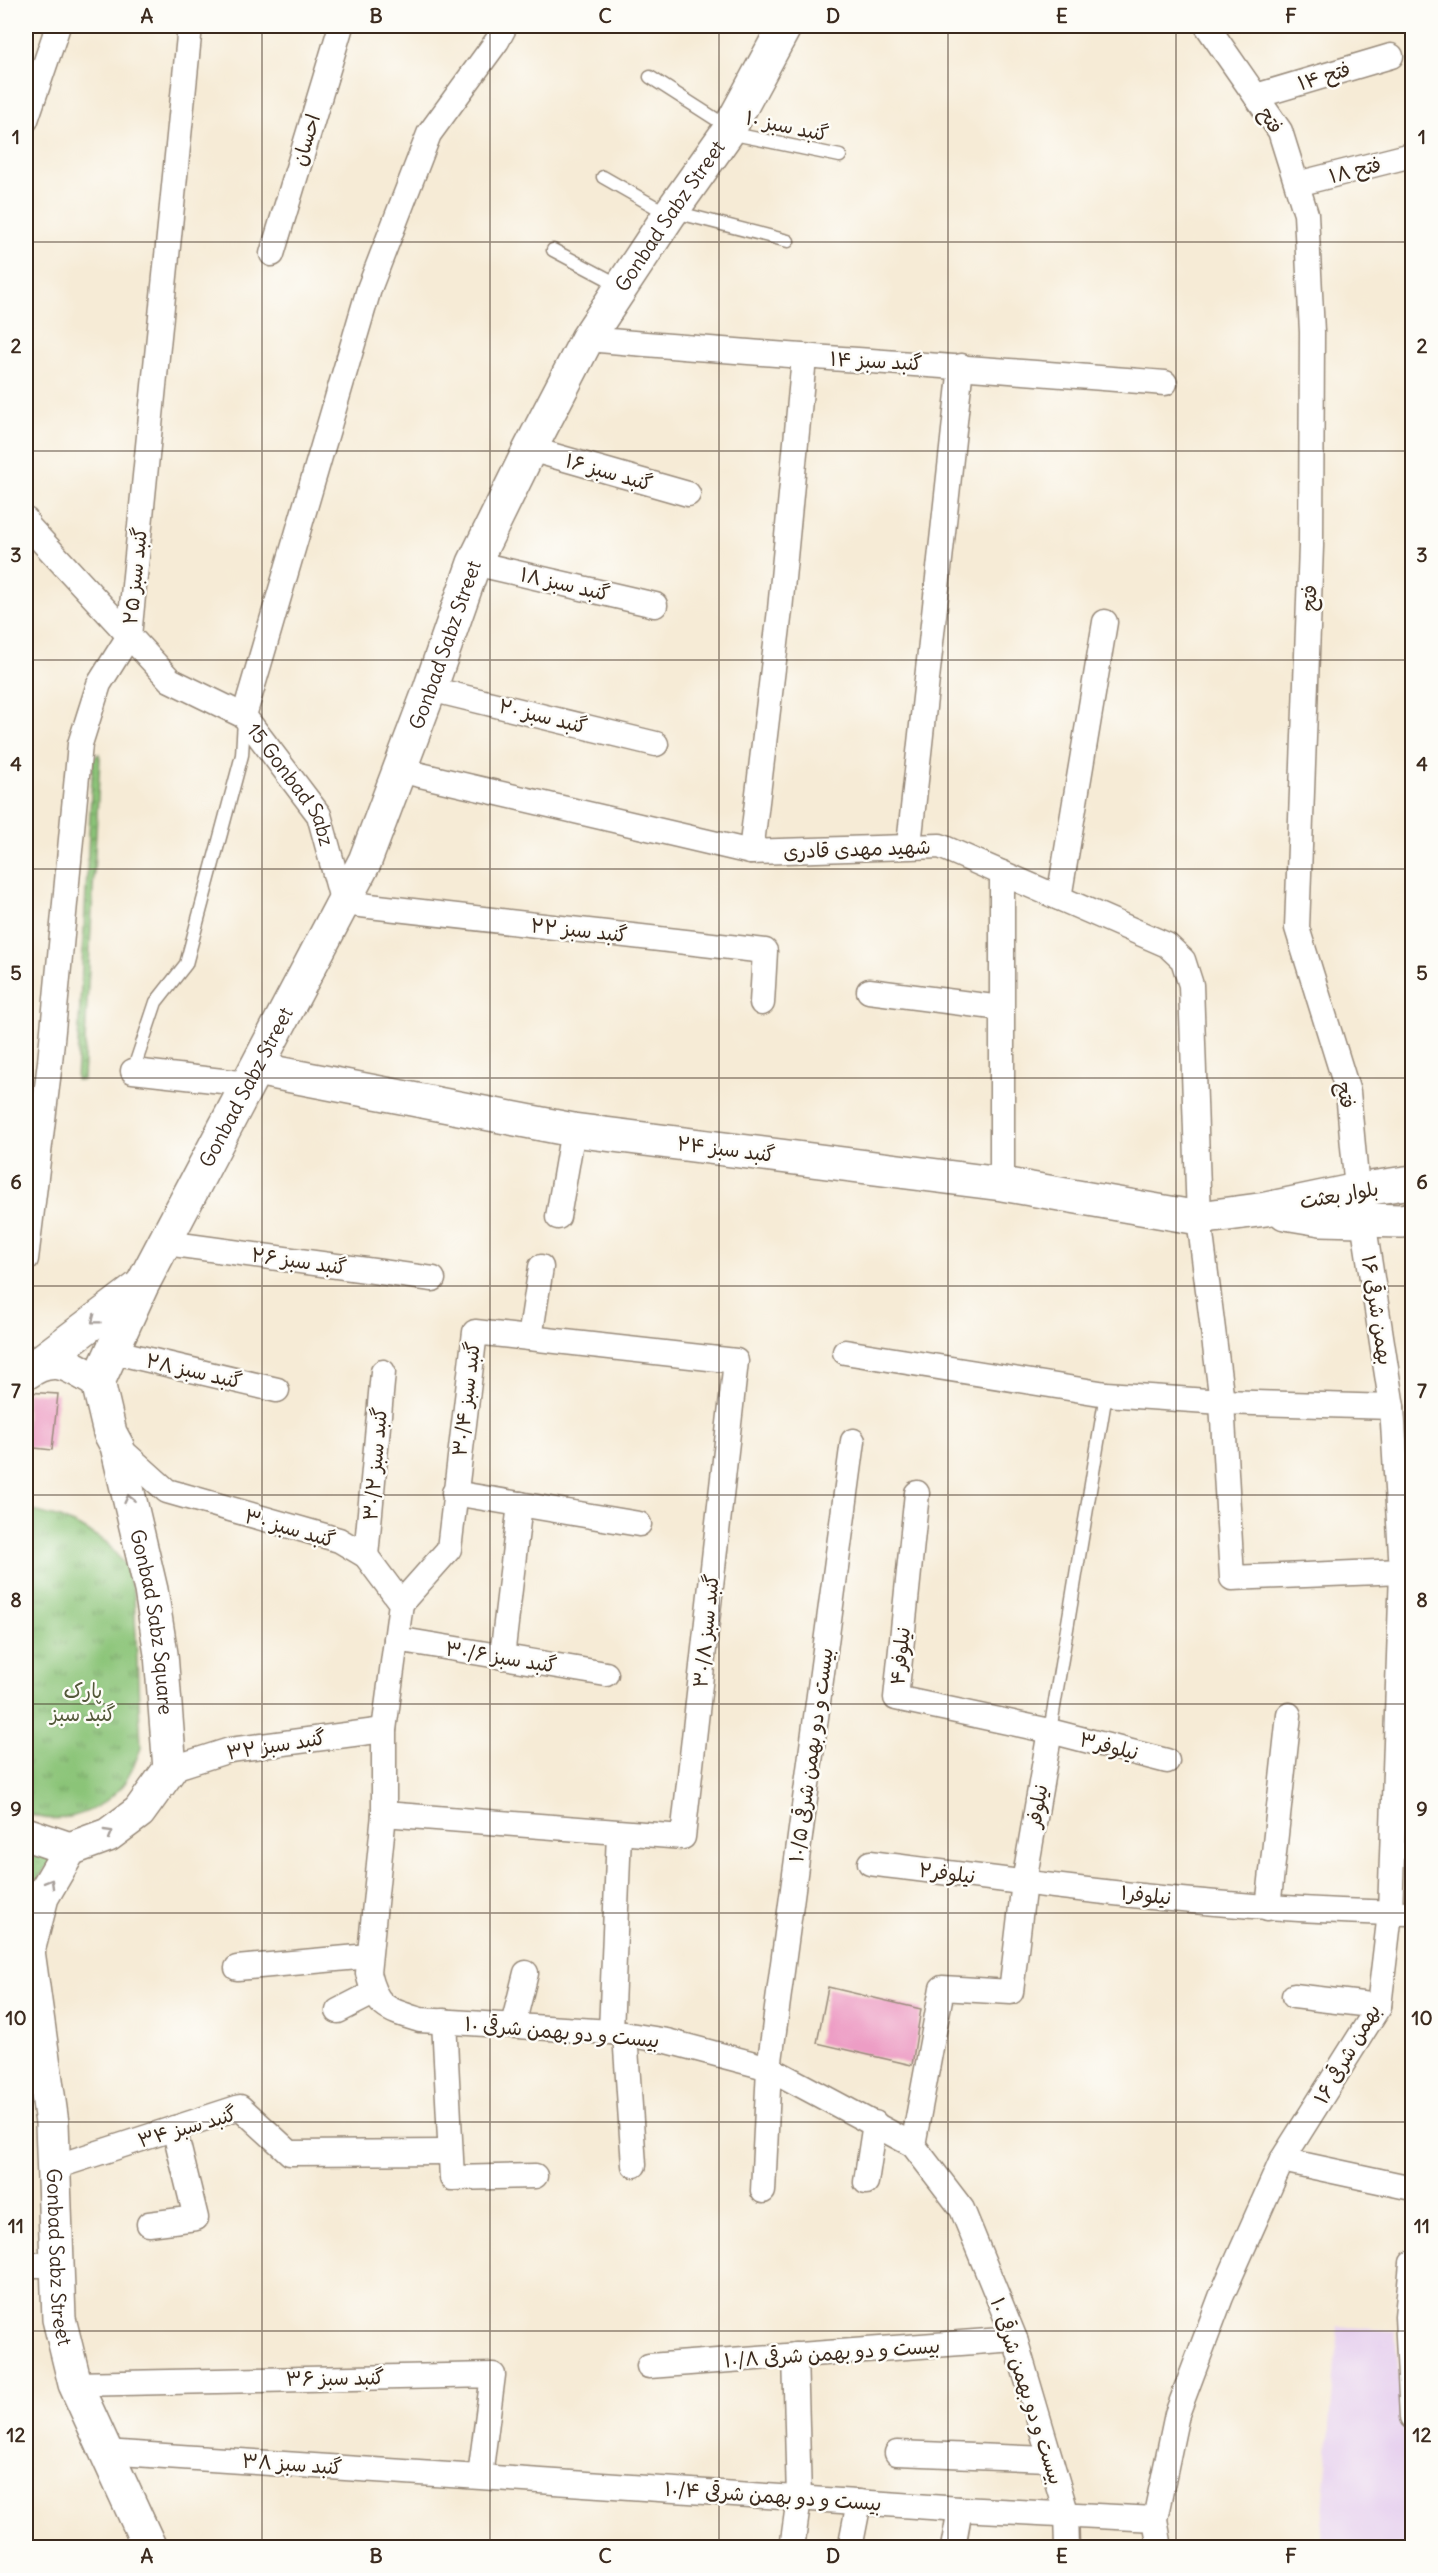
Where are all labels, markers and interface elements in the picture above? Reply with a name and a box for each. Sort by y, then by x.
text: A [141,3,154,28]
text: B [369,3,383,28]
text: C [598,3,612,28]
text: D [826,3,840,28]
text: E [1056,3,1068,28]
text: F [1285,3,1297,28]
street label: فتح ۱۴ [1295,56,1354,97]
street label: فتح [1252,102,1289,139]
street label: گنبد سبز ۱۰ [743,105,831,146]
street label: احسان [286,111,325,169]
text: 1 [12,124,20,149]
text: 1 [1418,124,1426,149]
street label: Gonbad Sabz Street [609,135,730,296]
street label: فتح ۱۸ [1326,151,1384,190]
text: 2 [11,333,22,358]
text: 2 [1417,333,1428,358]
street label: گنبد سبز ۱۴ [829,346,923,375]
street label: گنبد سبز ۱۶ [563,447,656,496]
street label: گنبد سبز ۲۵ [117,526,152,626]
text: 3 [10,542,22,567]
text: 3 [1416,542,1428,567]
street label: Gonbad Sabz Street [403,557,486,733]
street label: گنبد سبز ۱۸ [518,561,612,606]
street label: فتح [1296,584,1323,612]
street label: گنبد سبز ۲۰ [496,692,590,739]
street label: 15 Gonbad Sabz [242,718,340,849]
text: 4 [10,751,22,776]
text: 4 [1416,751,1428,776]
street label: شهید مهدی قادری [783,833,931,864]
street label: گنبد سبز ۲۲ [529,912,629,947]
text: 5 [10,960,22,985]
text: 5 [1416,960,1428,985]
street label: Gonbad Sabz Street [193,1002,298,1171]
street label: فتح [1330,1079,1361,1111]
street label: گنبد سبز ۲۴ [676,1130,777,1167]
text: 6 [10,1169,22,1194]
text: 6 [1416,1169,1428,1194]
street label: بلوار بعثت [1297,1175,1380,1214]
street label: گنبد سبز ۲۶ [250,1241,348,1280]
street label: بهمن شرقی ۱۶ [1356,1253,1399,1367]
one-way arrow [91,1313,102,1324]
street label: گنبد سبز ۳۰/۴ [446,1340,485,1458]
street label: گنبد سبز ۲۸ [144,1347,245,1394]
text: 7 [11,1378,21,1403]
text: 7 [1417,1378,1427,1403]
street label: گنبد سبز ۳۰/۲ [357,1406,392,1522]
one-way arrow [124,1494,137,1504]
street label: گنبد سبز ۳۰ [242,1503,338,1552]
street label: Gonbad Sabz Square [125,1527,179,1716]
street label: گنبد سبز ۳۰/۸ [687,1573,724,1689]
text: 8 [10,1587,22,1612]
text: 8 [1416,1587,1428,1612]
street label: نیلوفر۴ [884,1626,917,1686]
street label: گنبد سبز ۳۰/۶ [444,1635,559,1678]
street label: بیست و دو بهمن شرقی ۱۰/۵ [783,1646,838,1864]
park label: پارک گنبد سبز [48,1678,116,1726]
street label: گنبد سبز ۳۲ [225,1724,327,1765]
street label: نیلوفر۳ [1077,1726,1141,1767]
street label: نیلوفر [1020,1782,1055,1832]
text: 9 [10,1796,22,1821]
text: 9 [1416,1796,1428,1821]
one-way arrow [103,1828,113,1840]
street label: نیلوفر۲ [917,1857,977,1890]
one-way arrow [43,1879,55,1889]
street label: نیلوفر۱ [1119,1879,1173,1912]
street label: بهمن شرقی ۱۶ [1308,1999,1385,2108]
text: 10 [5,2005,27,2030]
text: 10 [1411,2005,1433,2030]
street label: بیست و دو بهمن شرقی ۱۰ [464,2011,660,2052]
street label: گنبد سبز ۳۴ [135,2101,239,2153]
street label: Gonbad Sabz Street [42,2168,78,2348]
text: 11 [8,2213,24,2238]
text: 11 [1414,2213,1430,2238]
street label: بیست و دو بهمن شرقی ۱۰ [985,2294,1070,2488]
street label: بیست و دو بهمن شرقی ۱۰/۸ [723,2332,941,2373]
street label: گنبد سبز ۳۶ [285,2364,385,2391]
text: 12 [7,2422,25,2447]
text: 12 [1413,2422,1431,2447]
street label: گنبد سبز ۳۸ [241,2448,343,2479]
street label: بیست و دو بهمن شرقی ۱۰/۴ [664,2475,882,2516]
text: A [141,2543,154,2568]
text: B [369,2543,383,2568]
text: C [598,2543,612,2568]
text: D [826,2543,840,2568]
text: E [1056,2543,1068,2568]
text: F [1285,2543,1297,2568]

